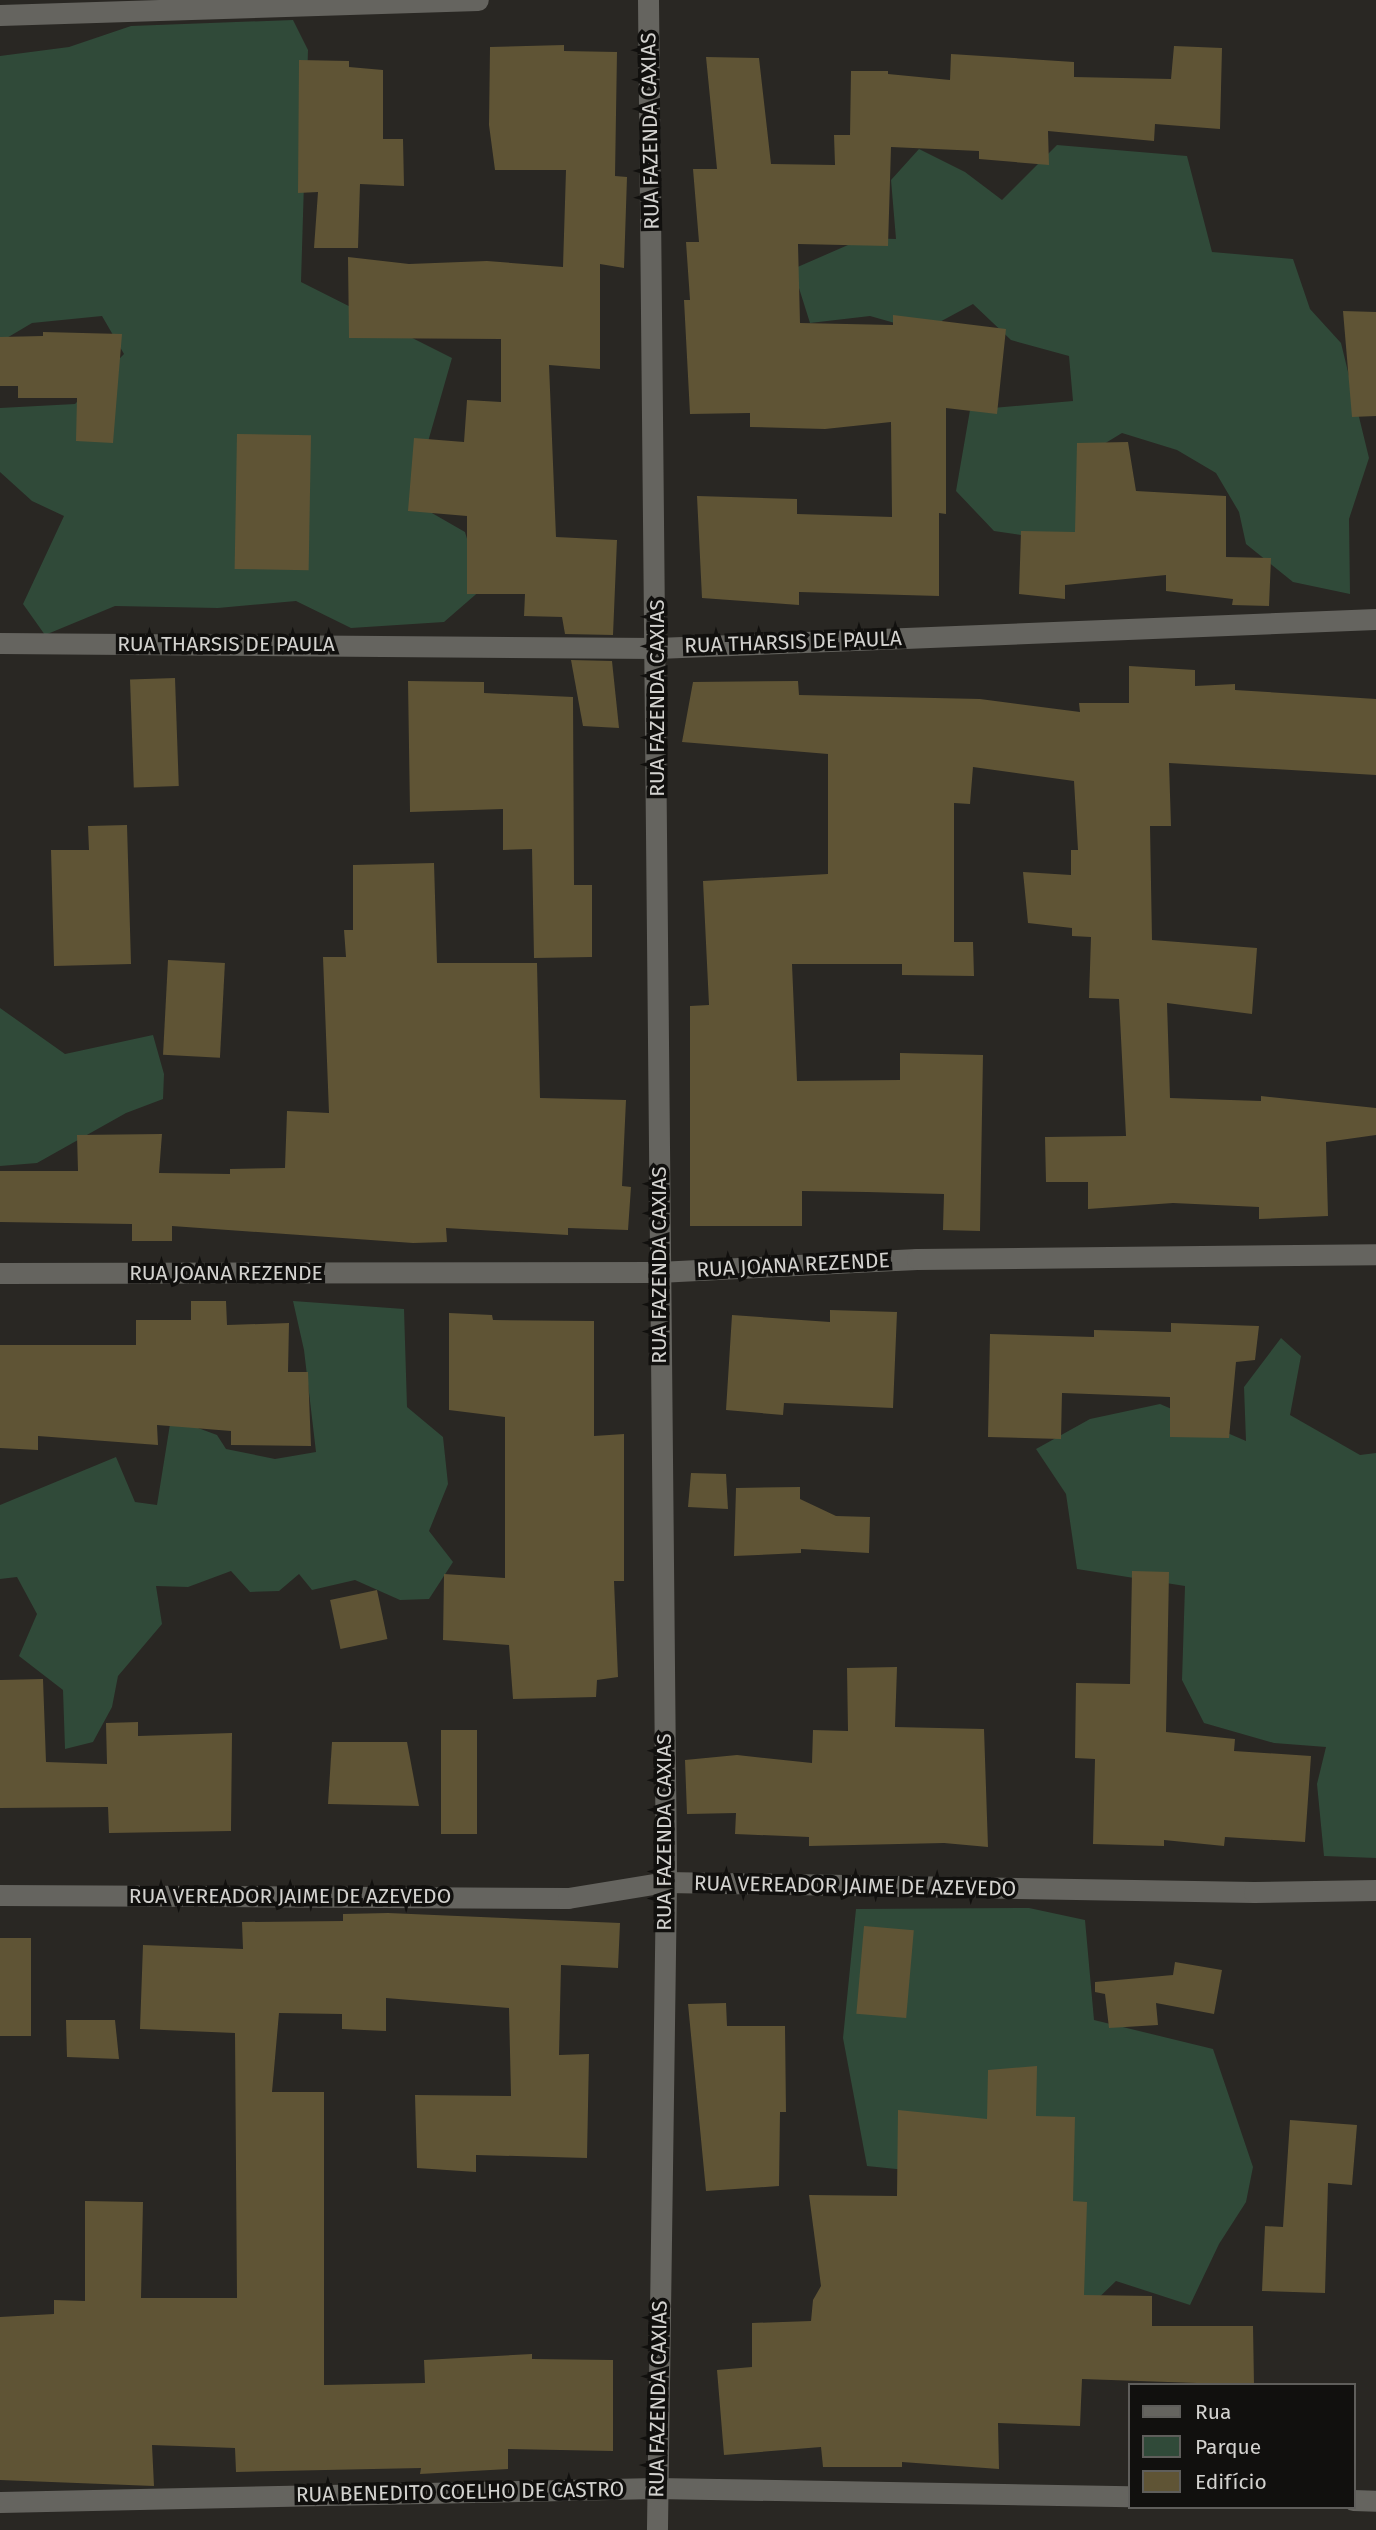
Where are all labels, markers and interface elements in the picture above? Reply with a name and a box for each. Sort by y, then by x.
street label: RUA FAZENDA CAXIAS [636,32,664,230]
street label: RUA FAZENDA CAXIAS [644,599,670,797]
street label: RUA THARSIS DE PAULA [684,626,902,658]
street label: RUA THARSIS DE PAULA [117,631,335,657]
street label: RUA FAZENDA CAXIAS [646,1166,672,1364]
street label: RUA JOANA REZENDE [696,1247,890,1283]
street label: RUA JOANA REZENDE [129,1260,323,1286]
street label: RUA FAZENDA CAXIAS [651,1733,677,1931]
street label: RUA VEREADOR JAIME DE AZEVEDO [694,1871,1016,1901]
street label: RUA VEREADOR JAIME DE AZEVEDO [129,1883,451,1909]
street label: RUA FAZENDA CAXIAS [644,2300,672,2498]
legend [1128,2383,1355,2509]
text: Rua [1195,2399,1231,2425]
text: Parque [1195,2434,1261,2460]
text: Edifício [1195,2469,1267,2495]
street label: RUA BENEDITO COELHO DE CASTRO [296,2477,624,2507]

